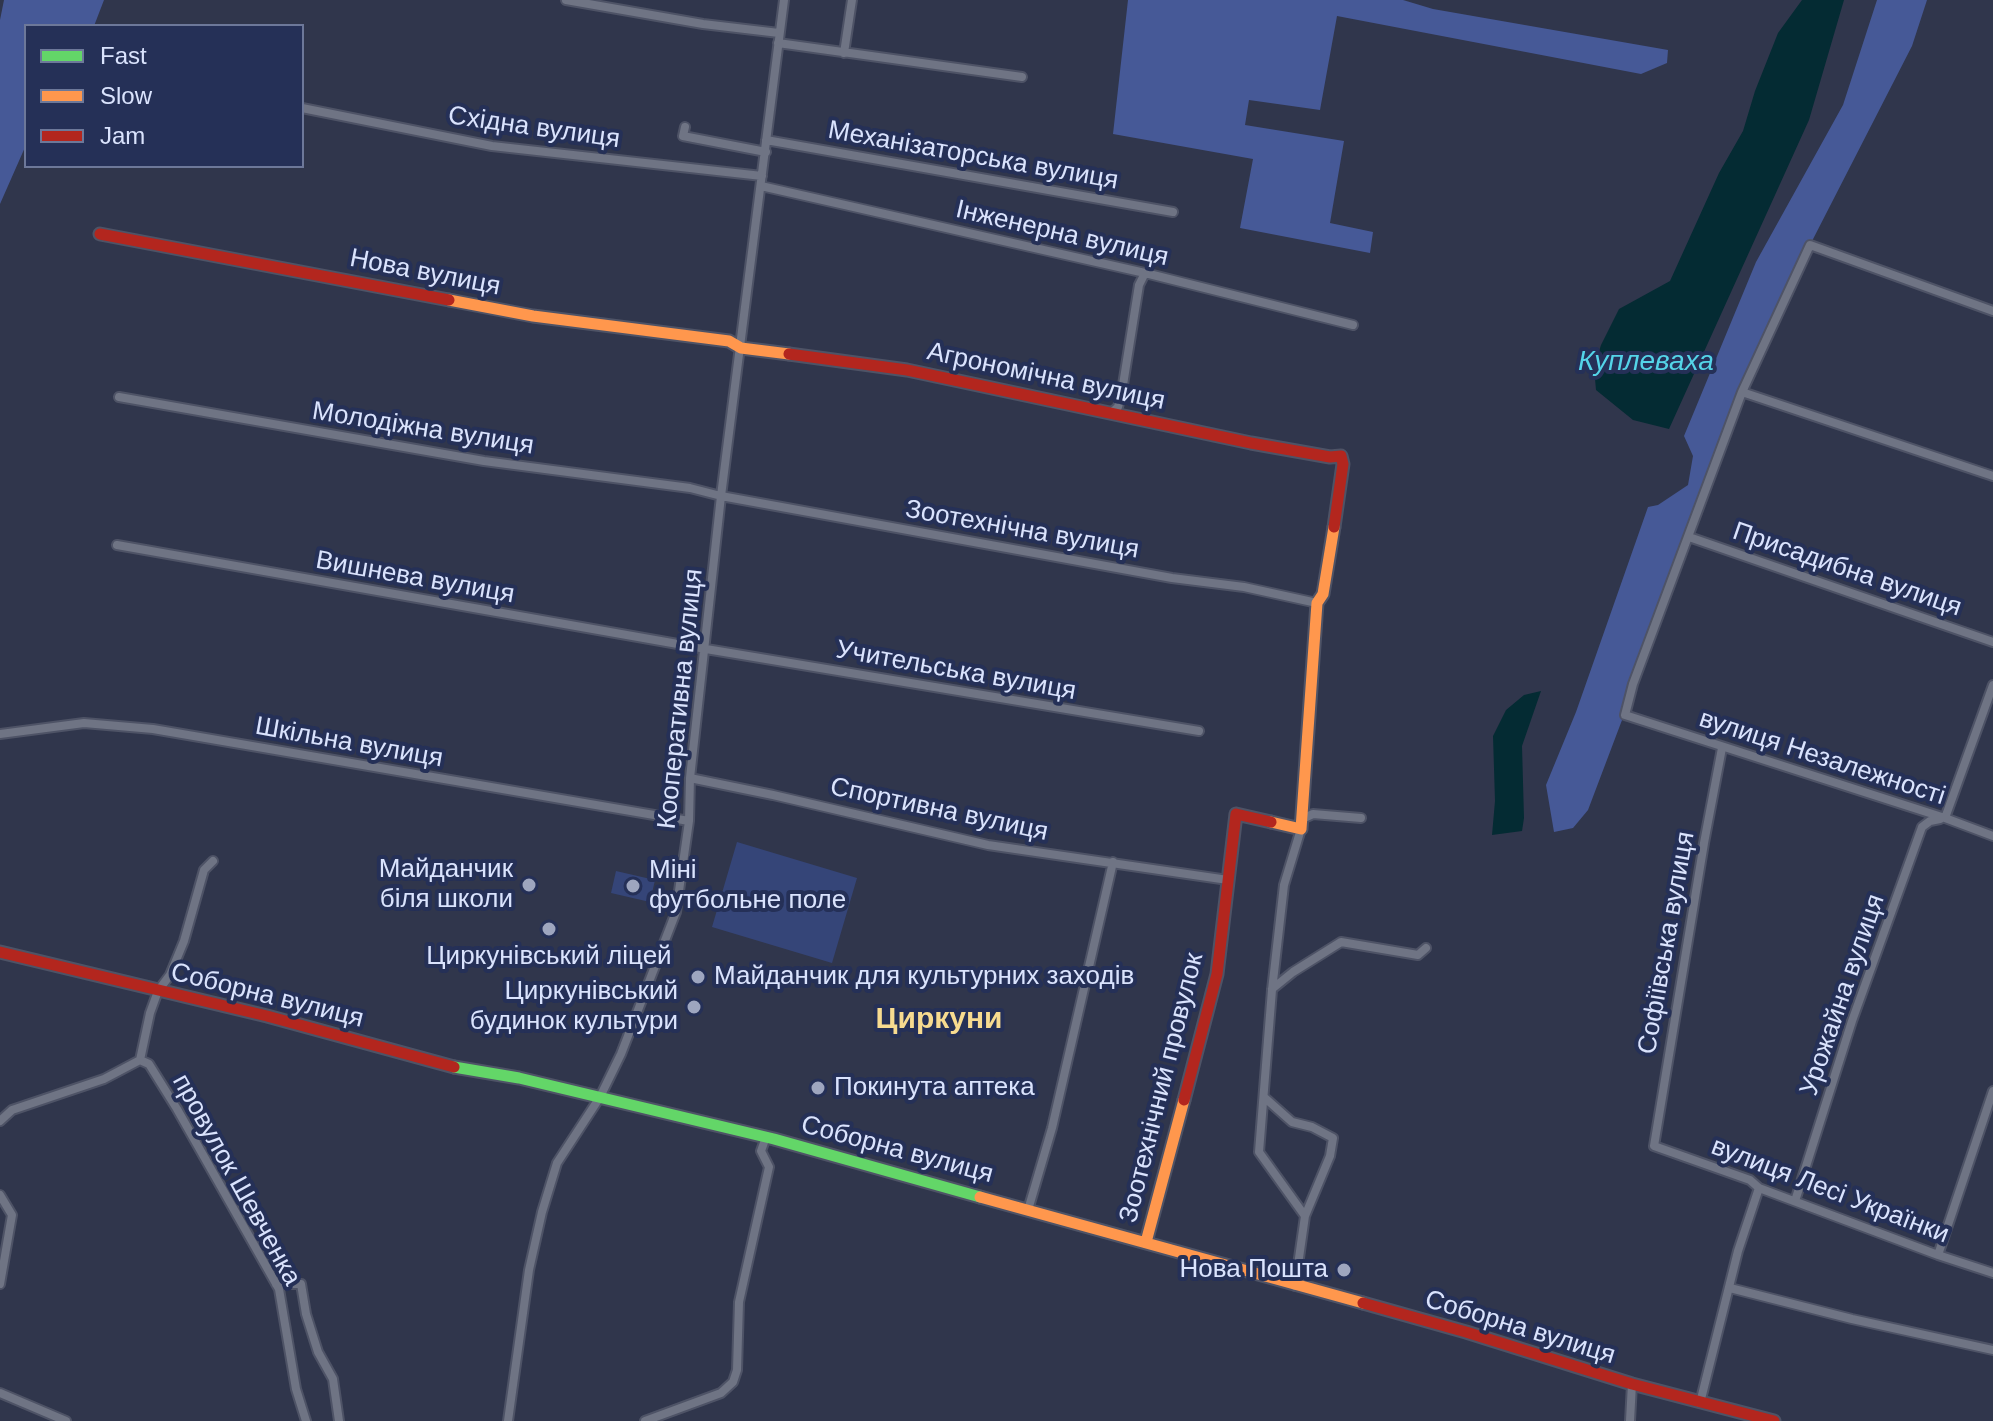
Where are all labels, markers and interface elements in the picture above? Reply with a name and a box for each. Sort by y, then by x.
legend [24,24,304,168]
text: Fast [100,42,147,69]
text: Slow [100,82,152,109]
street label: Східна вулиця [446,101,622,155]
street label: Механізаторська вулиця [826,115,1120,197]
text: Jam [100,122,145,149]
street label: Інженерна вулиця [953,194,1171,274]
street label: Нова вулиця [347,243,503,303]
street label: Агрономічна вулиця [924,337,1168,417]
water label: Куплеваха [1578,345,1714,379]
street label: Молодіжна вулиця [310,396,536,462]
street label: Зоотехнічна вулиця [903,494,1141,566]
street label: Присадибна вулиця [1728,516,1966,624]
street label: Вишнева вулиця [313,545,517,611]
street label: Кооперативна вулиця [652,567,710,831]
street label: Учительська вулиця [834,635,1078,707]
street label: вулиця Незалежності [1695,703,1949,813]
street label: Шкільна вулиця [253,711,445,775]
street label: Спортивна вулиця [827,772,1051,848]
street label: Софіївська вулиця [1632,829,1702,1057]
place label: Майданчик біля школи [379,854,513,916]
place label: Міні футбольне поле [649,855,846,916]
marker: Майданчик біля школи [520,876,538,894]
marker: Міні футбольне поле [624,877,642,895]
street label: Урожайна вулиця [1794,890,1892,1100]
marker: Циркунівський ліцей [540,920,558,938]
place label: Циркунівський ліцей [426,941,672,973]
street label: Зоотехнічний провулок [1113,950,1211,1226]
street label: Соборна вулиця [167,957,367,1035]
place label: Майданчик для культурних заходів [714,961,1134,993]
marker: Майданчик для культурних заходів [689,968,707,986]
place label: Циркунівський будинок культури [470,976,678,1038]
marker: Циркунівський будинок культури [685,998,703,1016]
district label: Циркуни [876,1002,1002,1038]
street label: провулок Шевченка [165,1069,307,1291]
place label: Покинута аптека [834,1072,1035,1104]
marker: Покинута аптека [809,1079,827,1097]
street label: Соборна вулиця [798,1109,996,1191]
street label: вулиця Лесі Українки [1707,1131,1953,1251]
place label: Нова Пошта [1179,1254,1328,1286]
marker: Нова Пошта [1335,1261,1353,1279]
street label: Соборна вулиця [1421,1284,1619,1372]

